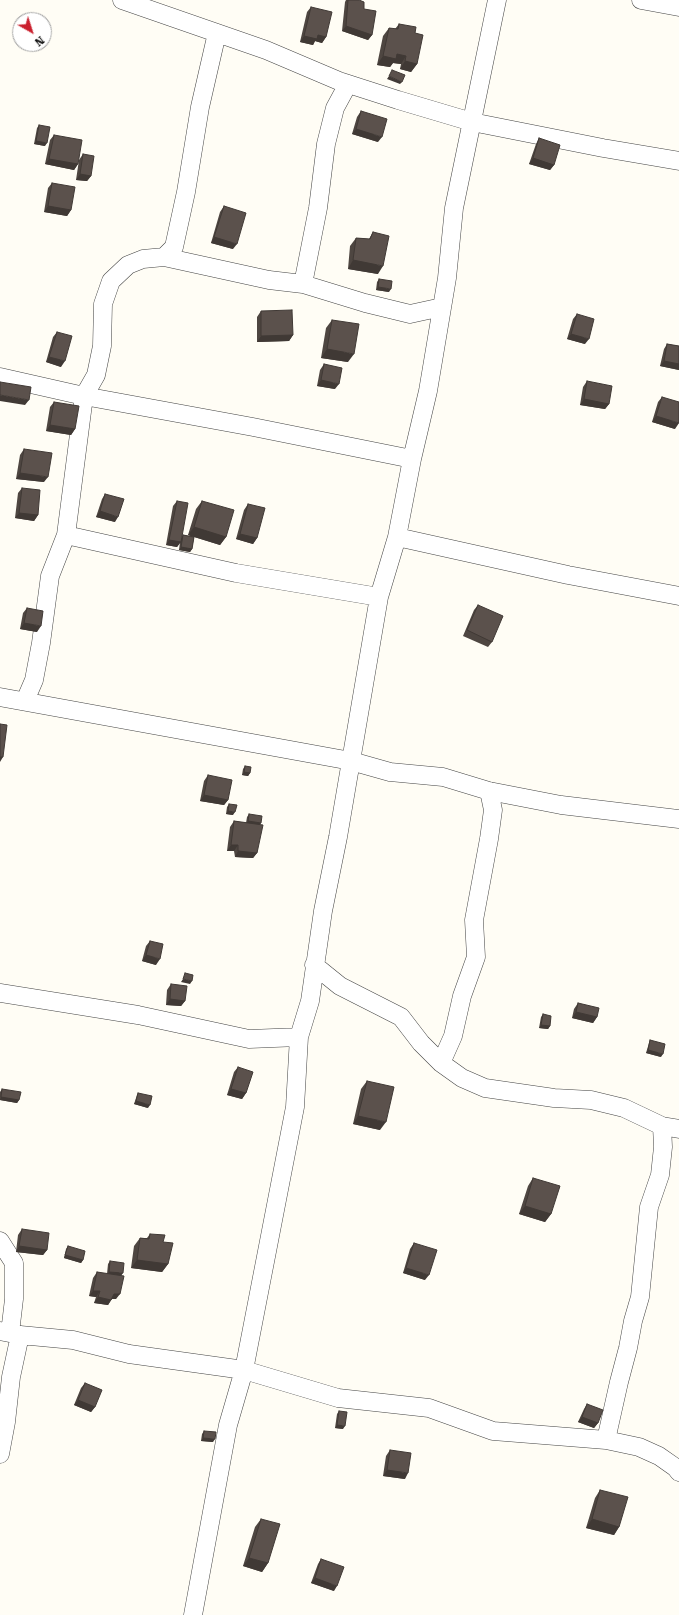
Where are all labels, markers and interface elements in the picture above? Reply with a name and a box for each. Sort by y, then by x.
north arrow [12,12,52,52]
text: N [32,33,47,49]

